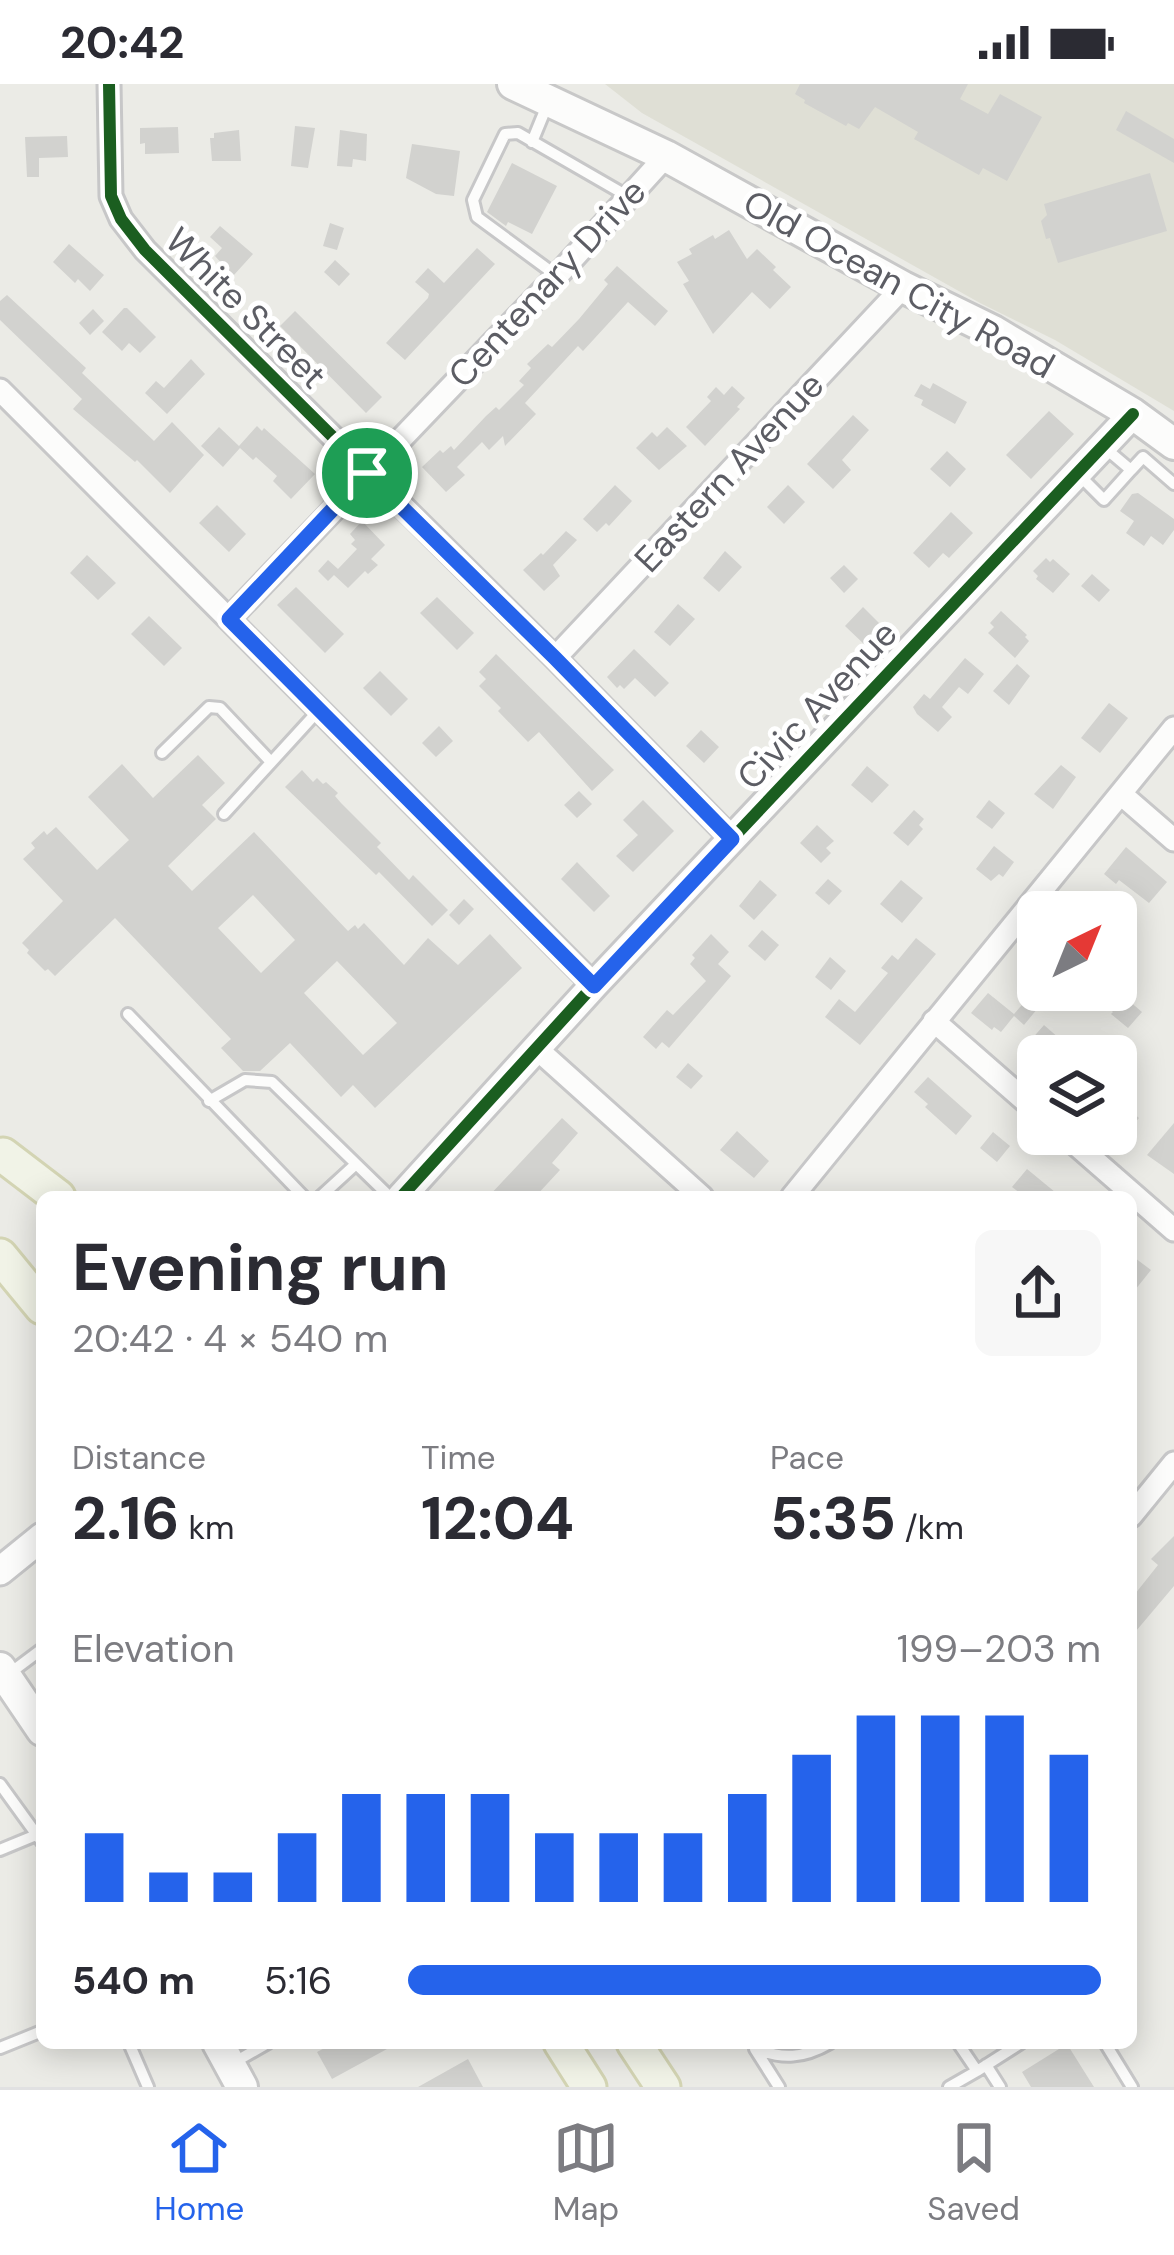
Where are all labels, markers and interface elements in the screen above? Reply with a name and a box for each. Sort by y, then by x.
text: 20:42 [60,13,184,72]
street label: Centenary Drive [438,168,656,398]
street label: Old Ocean City Road [735,179,1063,389]
street label: White Street [155,217,337,399]
street label: Eastern Avenue [624,362,834,582]
pin [316,422,418,524]
icon: arrive [334,440,400,506]
street label: Civic Avenue [727,611,907,799]
north arrow [1017,891,1137,1011]
map controls [1017,891,1137,1155]
button: layers [1017,1035,1137,1155]
text: Evening run [72,1225,449,1310]
button: share [975,1230,1101,1356]
text: 20:42 · 4 × 540 m [72,1313,388,1364]
text: Distance [72,1436,206,1479]
text: Time [421,1436,496,1479]
text: Pace [770,1436,844,1479]
text: 2.16 [72,1479,180,1558]
text: 12:04 [421,1479,574,1558]
text: 5:35 [770,1479,896,1558]
text: km [180,1506,234,1549]
text: /km [896,1506,964,1549]
text: Elevation [72,1623,235,1674]
text: 199–203 m [897,1623,1101,1674]
text: 540 m [72,1955,195,2006]
text: 5:16 [264,1955,332,2006]
tab: Home [154,2115,244,2230]
tab: Map [553,2115,619,2230]
tab: Saved [927,2115,1020,2230]

